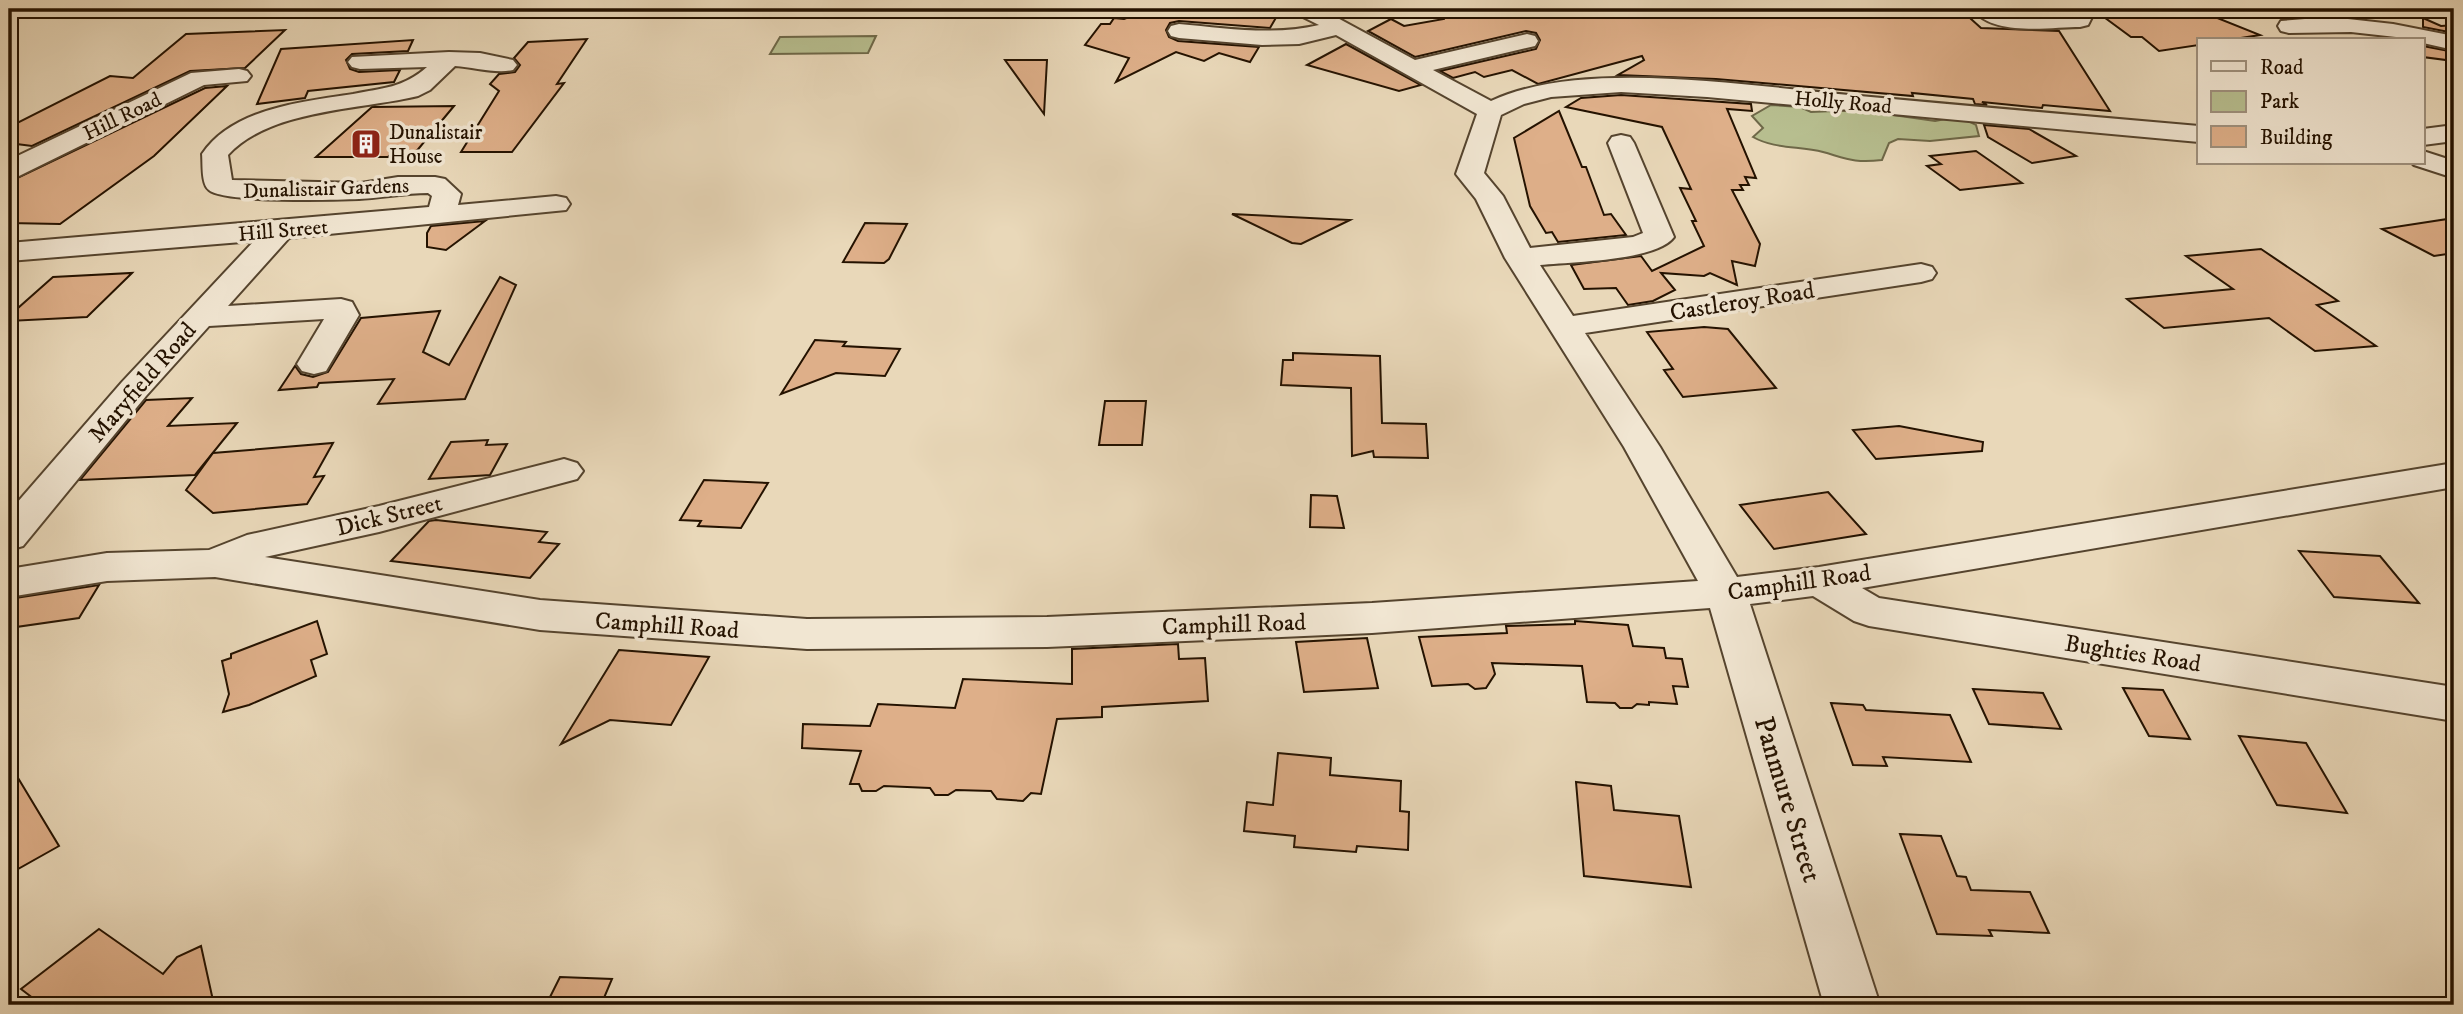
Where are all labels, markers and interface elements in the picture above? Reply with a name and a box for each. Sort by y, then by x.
legend [2197,38,2424,164]
text: Road [2260,55,2304,81]
street label: Holly Road [1793,86,1893,120]
street label: Hill Road [79,87,166,147]
text: Park [2260,89,2300,115]
place label: Dunalistair House [389,120,482,170]
text: Building [2260,125,2333,151]
building icon: Dunalistair House [349,127,383,161]
street label: Dunalistair Gardens [242,173,410,205]
street label: Hill Street [237,214,329,248]
street label: Castleroy Road [1668,276,1817,328]
street label: Maryfield Road [82,316,203,449]
street label: Dick Street [333,488,446,544]
street label: Camphill Road [1726,558,1873,608]
street label: Camphill Road [594,606,740,646]
street label: Camphill Road [1161,607,1307,643]
street label: Bughties Road [2063,628,2203,680]
street label: Panmure Street [1746,712,1829,887]

